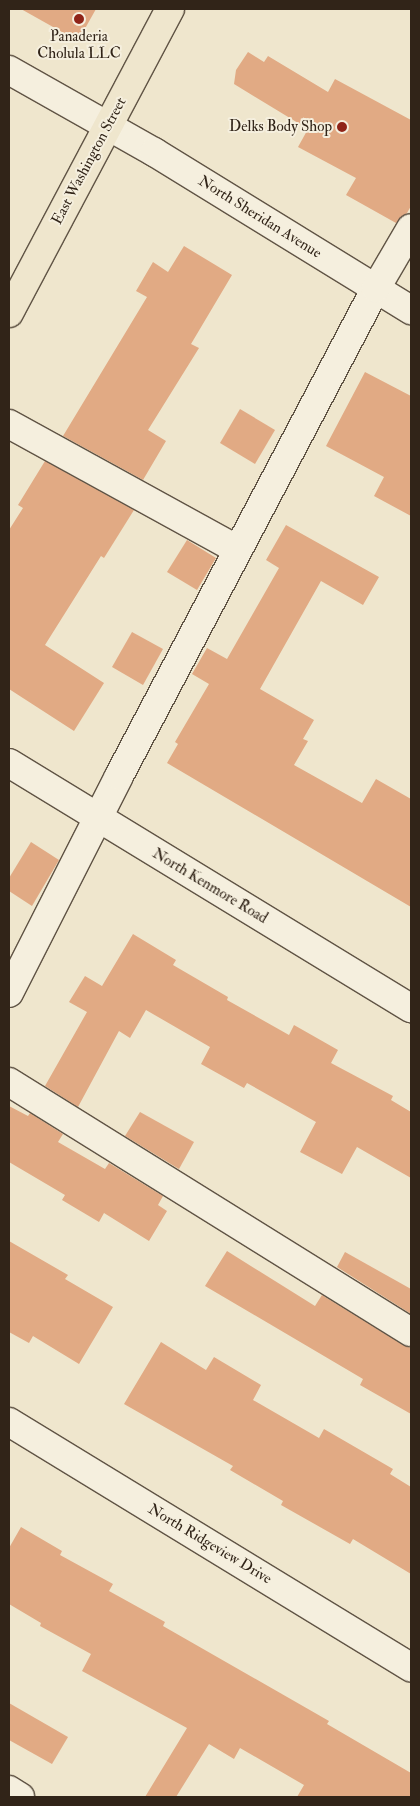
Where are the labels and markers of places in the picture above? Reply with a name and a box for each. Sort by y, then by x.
marker: Panaderia Cholula LLC [73,13,85,25]
place label: Panaderia Cholula LLC [37,27,121,62]
place label: Delks Body Shop [229,118,332,136]
marker: Delks Body Shop [336,121,348,133]

